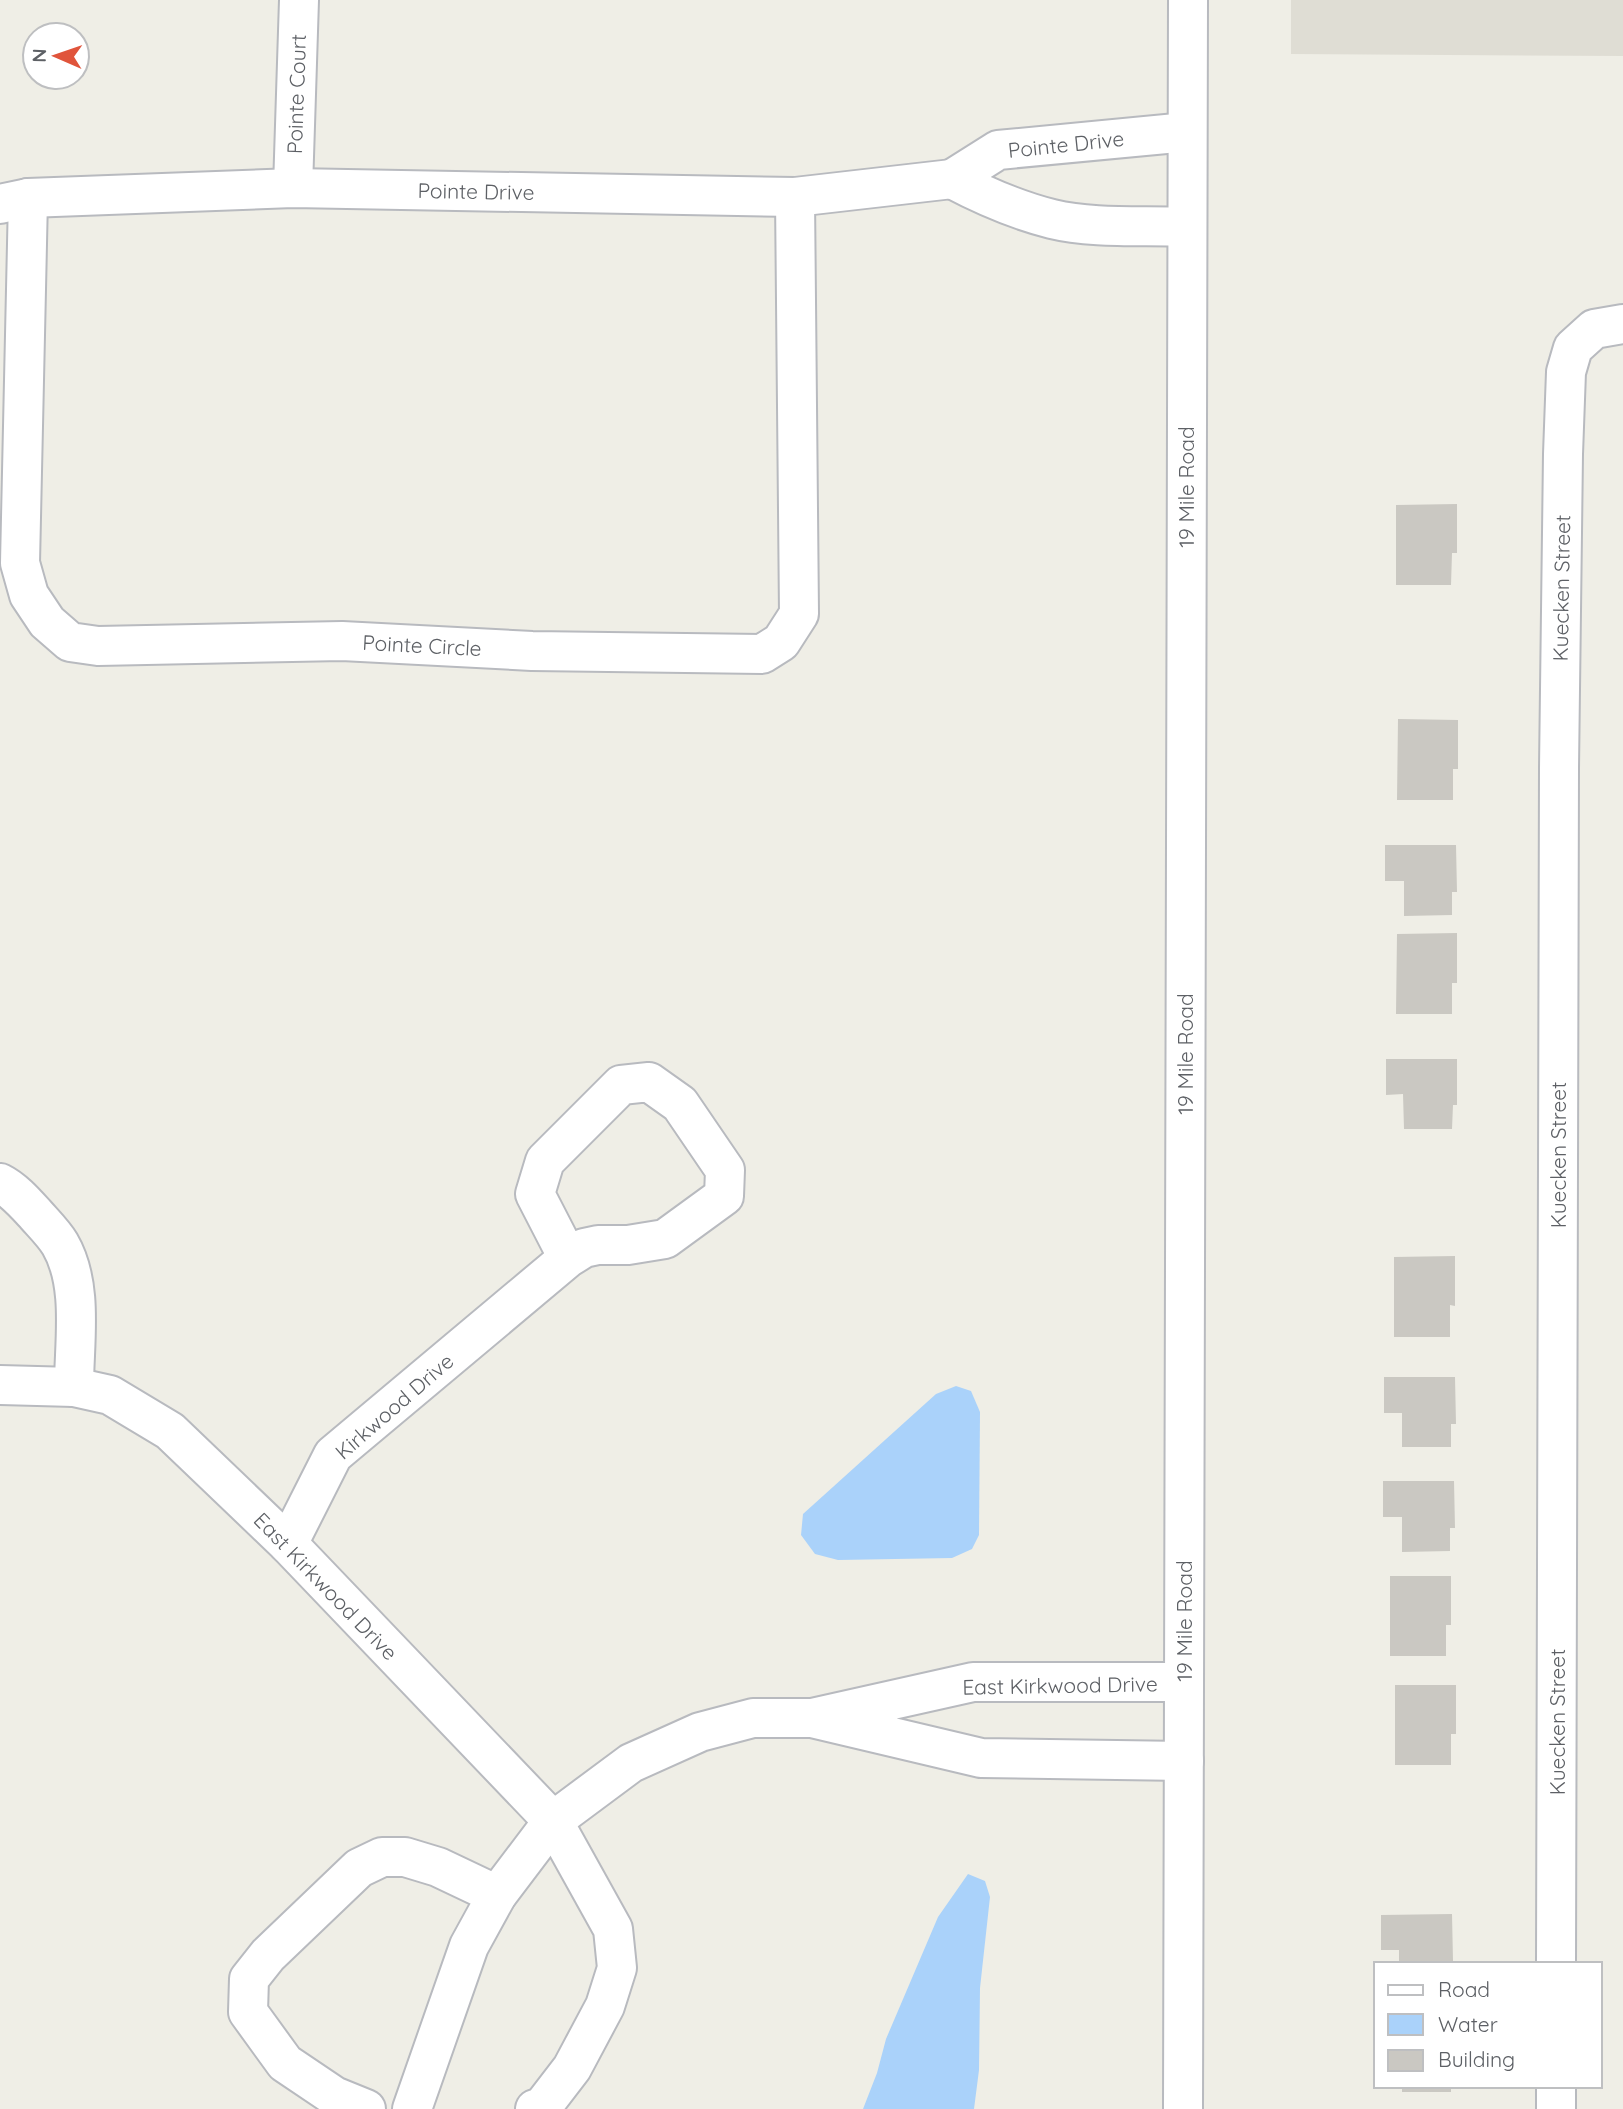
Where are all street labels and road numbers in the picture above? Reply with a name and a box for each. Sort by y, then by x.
street label: Pointe Court [281,34,311,154]
street label: Pointe Drive [1007,125,1125,163]
street label: Pointe Drive [417,177,535,205]
street label: 19 Mile Road [1173,426,1199,548]
street label: Kuecken Street [1547,515,1575,661]
street label: Pointe Circle [362,629,482,661]
street label: 19 Mile Road [1172,993,1198,1115]
street label: Kuecken Street [1545,1082,1571,1228]
street label: Kirkwood Drive [330,1348,458,1464]
street label: East Kirkwood Drive [249,1507,403,1665]
street label: 19 Mile Road [1171,1560,1197,1682]
street label: Kuecken Street [1544,1649,1570,1795]
street label: East Kirkwood Drive [962,1670,1158,1700]

